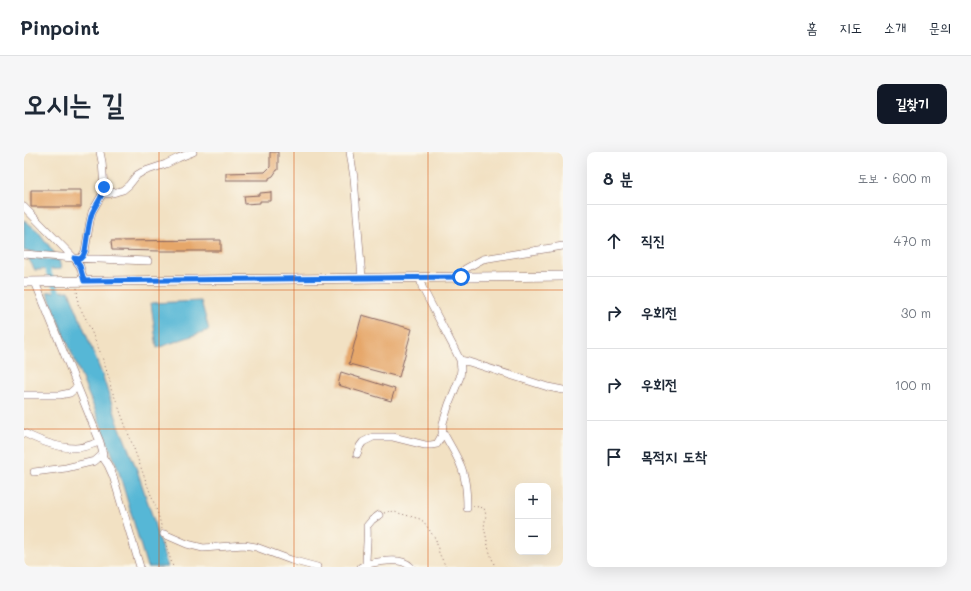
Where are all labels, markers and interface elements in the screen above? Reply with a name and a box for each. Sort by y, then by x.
text: Pinpoint [20,15,100,40]
text: 홈 [806,18,817,37]
text: 지도 [839,18,862,37]
text: 소개 [884,18,906,37]
text: 문의 [928,18,951,37]
button: 길찾기 [877,84,947,124]
text: 오시는 길 [24,85,124,121]
text: 8 분 [603,167,633,189]
text: 도보 · 600 m [858,169,931,186]
route end [95,178,113,196]
icon: ahead [603,230,625,252]
text: 직진 [641,230,665,250]
text: 470 m [894,232,931,249]
route start [452,268,470,286]
icon: right [603,302,625,324]
text: 우회전 [641,302,677,322]
text: 30 m [901,304,931,321]
icon: right [603,374,625,396]
text: 우회전 [641,374,677,394]
text: 100 m [895,376,931,393]
icon: arrive [603,446,625,468]
text: 목적지 도착 [641,446,707,466]
map controls [515,483,551,555]
button: + [515,483,551,519]
button: − [515,519,551,555]

